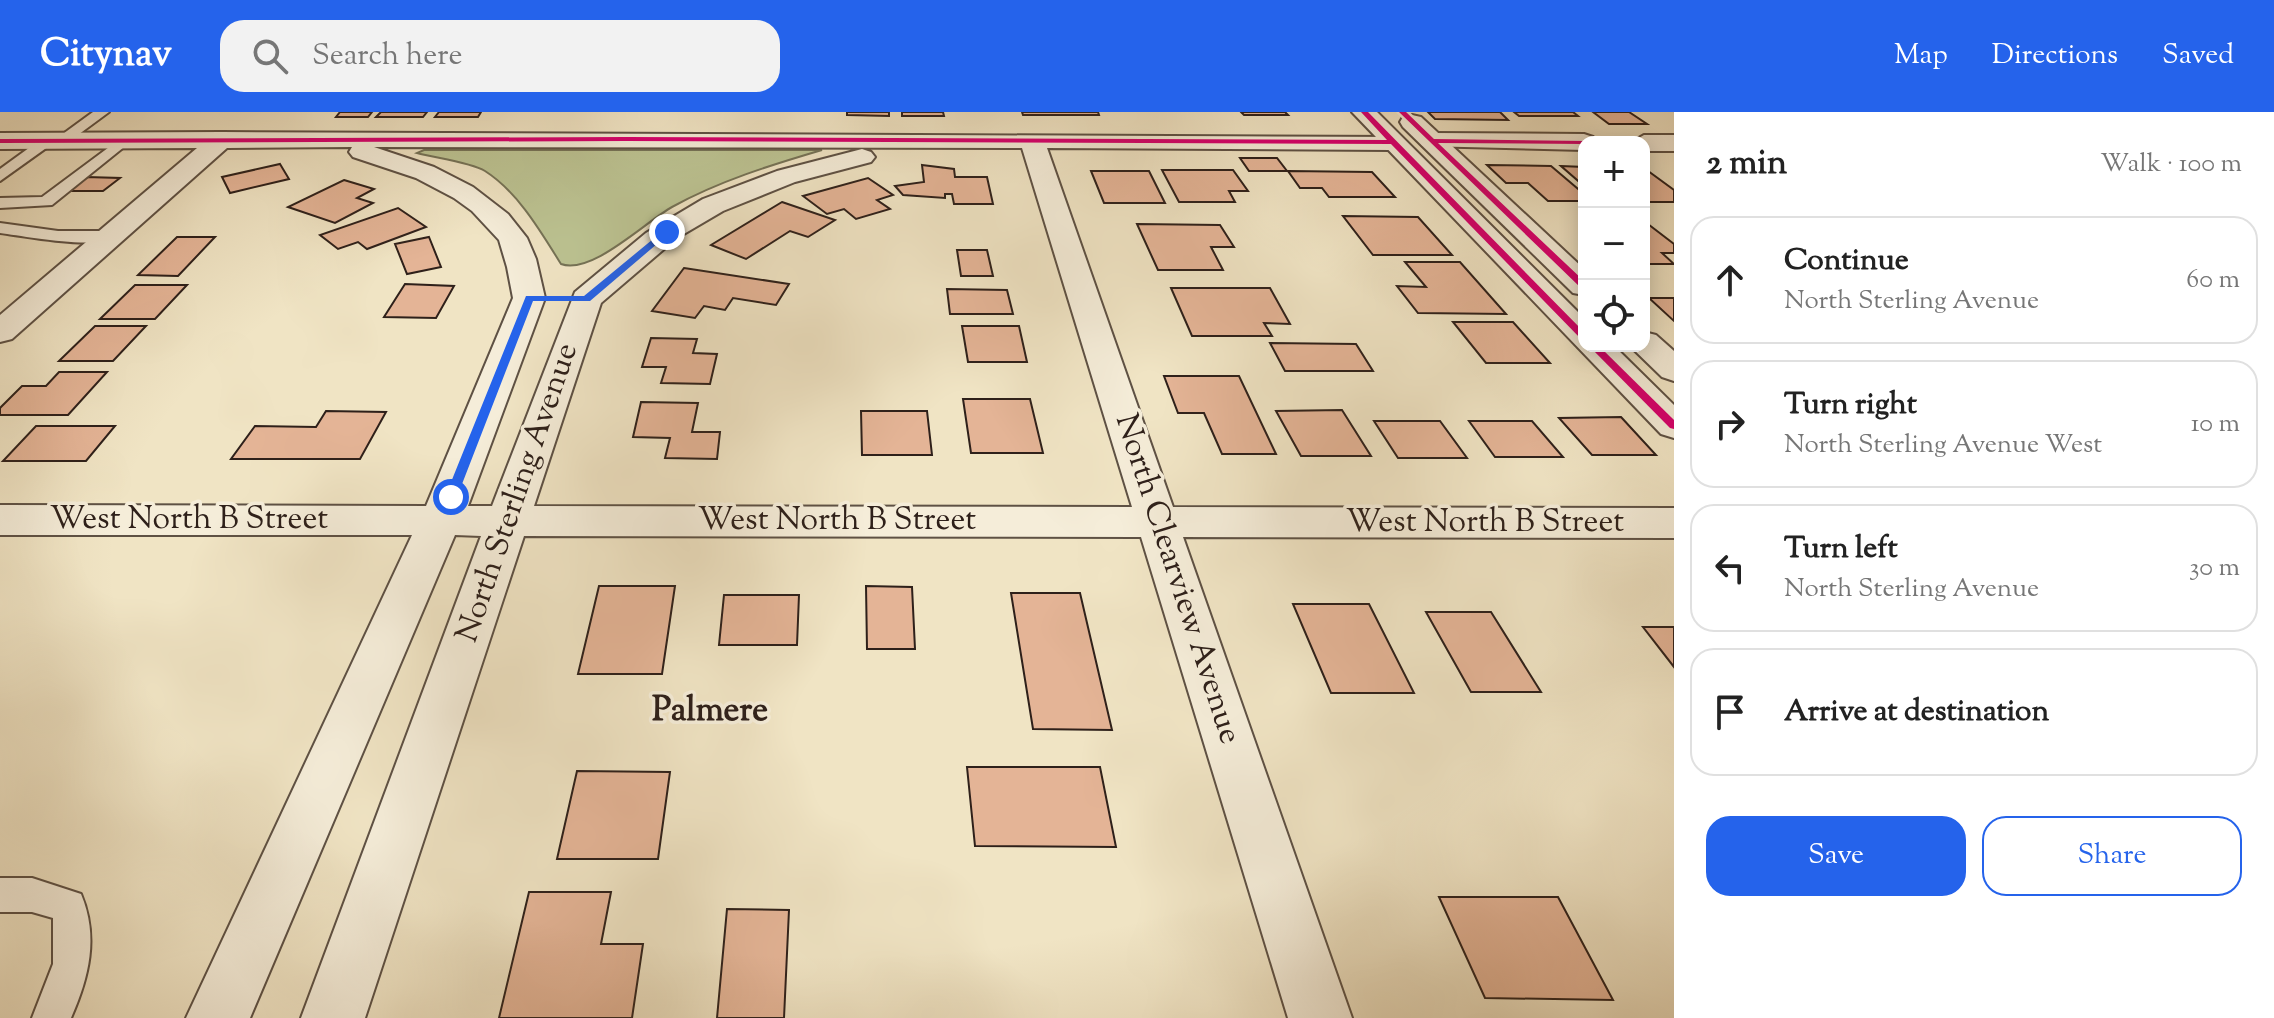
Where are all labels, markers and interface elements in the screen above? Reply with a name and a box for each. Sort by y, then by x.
search box [220,20,780,92]
text: Citynav [40,29,172,83]
icon: search [248,34,292,78]
text: Search here [312,35,462,78]
text: Map [1894,36,1948,76]
text: Directions [1992,36,2118,76]
text: Saved [2162,36,2234,76]
map controls [1578,136,1650,352]
button: + [1578,136,1650,208]
text: 2 min [1706,140,1787,189]
text: Walk · 100 m [2100,146,2242,183]
button: − [1578,208,1650,280]
route end [649,214,685,250]
text: Continue [1784,240,1909,283]
icon: ahead [1708,258,1752,302]
text: 60 m [2186,262,2240,299]
button: locate [1578,280,1650,352]
text: North Sterling Avenue [1784,283,2039,320]
street label: North Sterling Avenue [445,337,591,649]
text: Turn right [1784,384,1917,427]
icon: right [1708,402,1752,446]
text: 10 m [2191,406,2240,443]
street label: North Clearview Avenue [1102,408,1252,750]
text: North Sterling Avenue West [1784,427,2102,464]
route start [433,479,469,515]
street label: West North B Street [50,497,328,543]
street label: West North B Street [698,498,976,544]
street label: West North B Street [1346,500,1624,546]
text: Turn left [1784,528,1898,571]
icon: left [1708,546,1752,590]
text: 30 m [2189,550,2240,587]
text: North Sterling Avenue [1784,571,2039,608]
district label: Palmere [652,687,768,736]
icon: arrive [1708,690,1752,734]
text: Arrive at destination [1784,691,2049,734]
button: Save [1706,816,1966,896]
button: Share [1982,816,2242,896]

